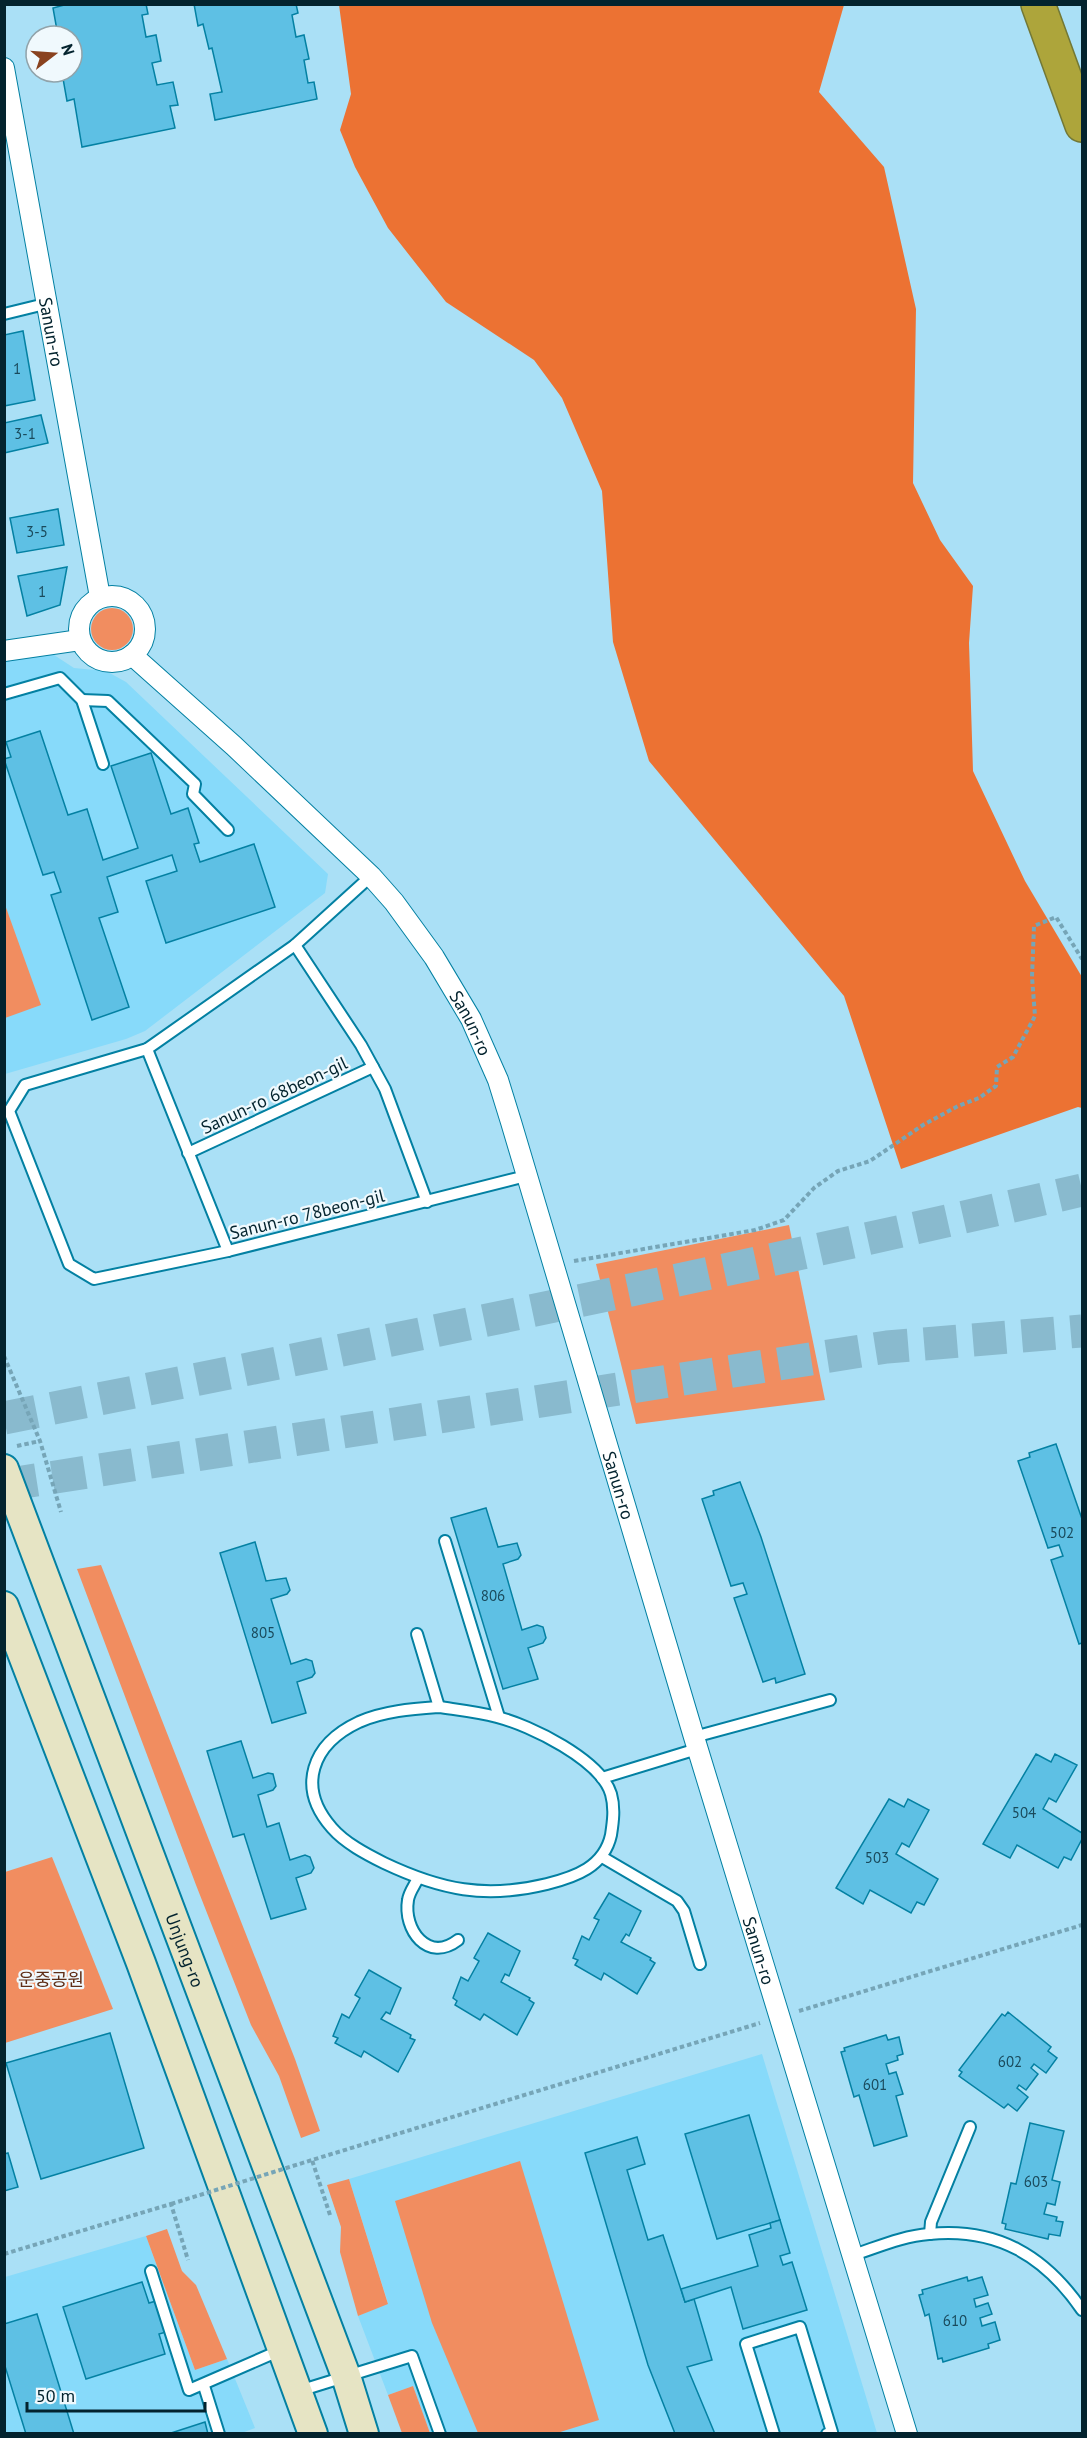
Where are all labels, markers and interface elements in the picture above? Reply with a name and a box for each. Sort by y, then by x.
north arrow [24,24,84,84]
text: N [57,42,79,58]
street label: Sanun-ro [34,295,69,368]
house number: 1 [13,359,21,378]
house number: 3-1 [14,424,36,443]
house number: 3-5 [26,522,48,541]
house number: 1 [38,582,46,601]
street label: Sanun-ro [445,986,497,1059]
street label: Sanun-ro 68beon-gil [197,1051,352,1139]
street label: Sanun-ro 78beon-gil [227,1183,388,1244]
street label: Sanun-ro [598,1448,640,1522]
house number: 502 [1050,1523,1074,1542]
house number: 806 [481,1586,505,1605]
house number: 805 [251,1623,275,1642]
house number: 504 [1012,1803,1036,1822]
house number: 503 [865,1848,889,1867]
street label: Unjung-ro [161,1909,210,1990]
street label: Sanun-ro [738,1914,780,1987]
park label: 운중공원 [18,1968,84,1991]
house number: 602 [998,2052,1022,2071]
house number: 601 [863,2075,887,2094]
house number: 603 [1024,2172,1048,2191]
house number: 610 [943,2311,967,2330]
scale bar [27,2375,206,2413]
text: 50 m [36,2384,75,2407]

